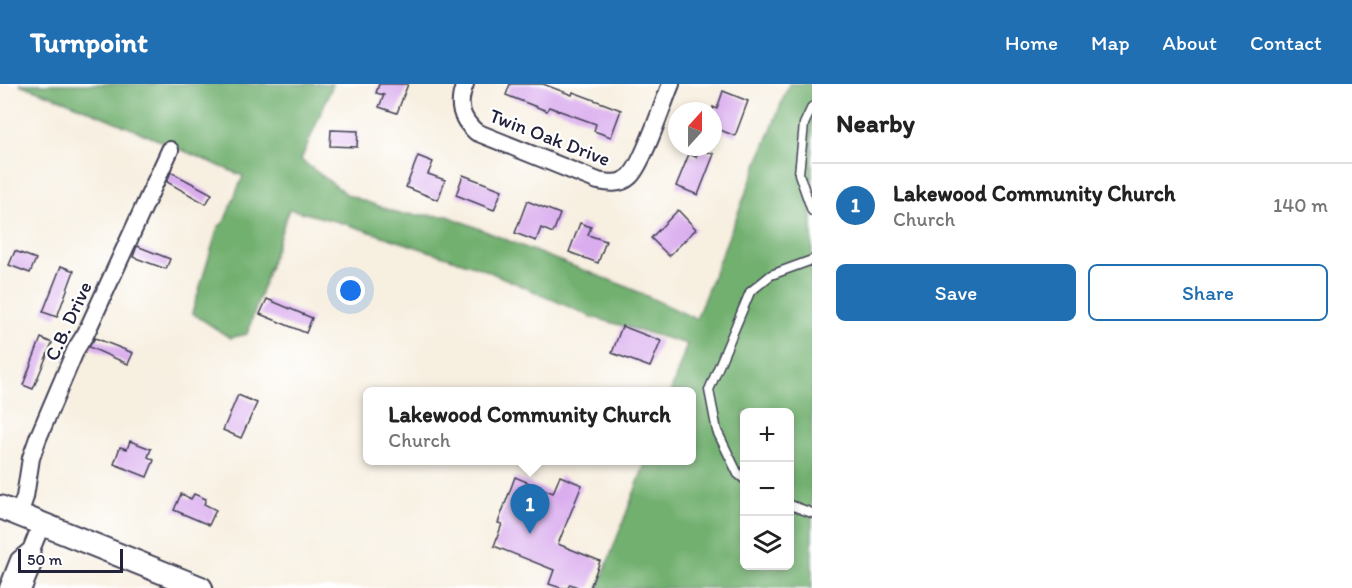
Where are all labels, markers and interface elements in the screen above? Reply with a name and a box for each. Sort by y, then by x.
text: Turnpoint [30,25,148,59]
text: Home [1005,30,1058,55]
text: Map [1091,30,1130,55]
text: About [1163,30,1217,55]
text: Contact [1250,30,1322,55]
north arrow [668,102,722,156]
street label: Twin Oak Drive [486,103,614,171]
text: Nearby [836,107,915,139]
text: Lakewood Community Church [893,180,1175,207]
text: 1 [851,193,860,217]
text: 140 m [1273,193,1328,217]
text: Church [893,207,955,231]
button: Save [836,264,1076,321]
button: Share [1088,264,1328,321]
your location [336,276,365,305]
street label: C.B. Drive [39,277,97,365]
popup [363,387,696,465]
text: Lakewood Community Church [388,401,671,428]
map controls [740,408,794,570]
button: + [740,408,794,462]
text: Church [388,428,451,452]
button: − [740,462,794,516]
pin: 1 [510,484,550,534]
button: layers [740,516,794,570]
scale bar [18,546,123,574]
text: 50 m [27,550,62,569]

